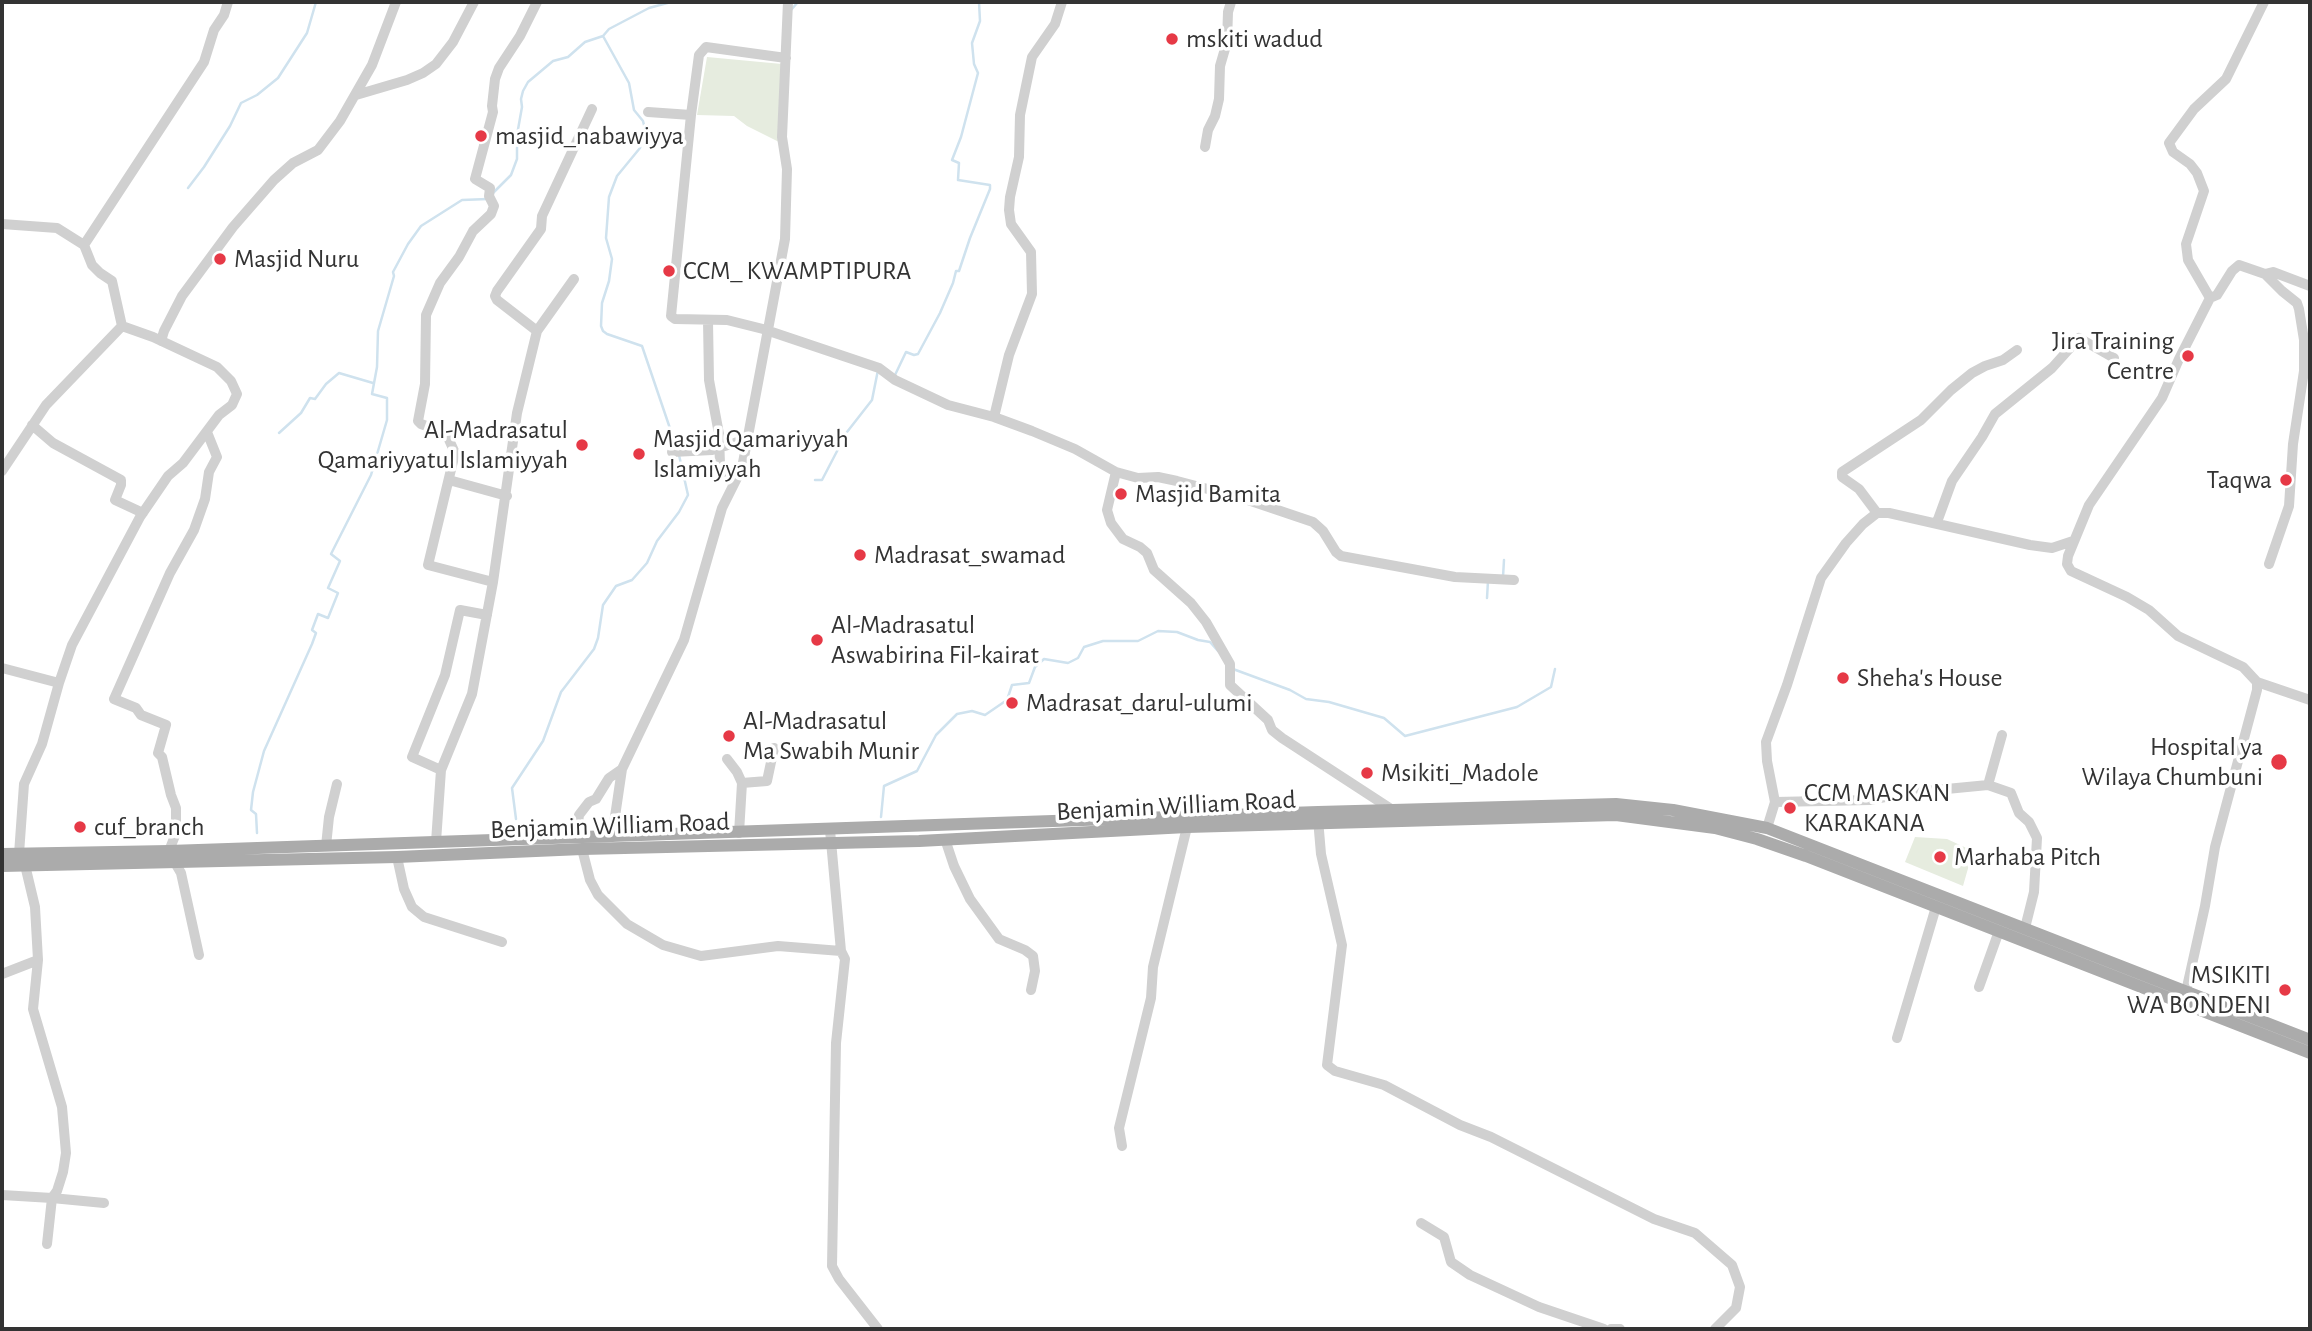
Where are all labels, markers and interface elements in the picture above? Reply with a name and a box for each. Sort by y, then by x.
place label: mskiti wadud [1186,23,1323,55]
marker: mskiti wadud [1164,31,1180,47]
place label: masjid_nabawiyya [495,120,684,152]
marker: masjid_nabawiyya [473,128,489,144]
place label: Masjid Nuru [234,243,359,275]
marker: Masjid Nuru [212,251,228,267]
place label: CCM_ KWAMPTIPURA [683,255,911,287]
marker: CCM_ KWAMPTIPURA [661,263,677,279]
place label: Jira Training Centre [2052,325,2174,386]
marker: Jira Training Centre [2180,348,2196,364]
place label: Al-Madrasatul Qamariyyatul Islamiyyah [318,414,568,476]
place label: Masjid Qamariyyah Islamiyyah [653,423,849,485]
marker: Al-Madrasatul Qamariyyatul Islamiyyah [574,437,590,453]
marker: Masjid Qamariyyah Islamiyyah [631,446,647,462]
place label: Taqwa [2207,464,2272,496]
marker: Taqwa [2278,472,2294,488]
place label: Masjid Bamita [1135,478,1281,510]
marker: Masjid Bamita [1113,486,1129,502]
place label: Madrasat_swamad [874,539,1065,571]
marker: Madrasat_swamad [852,547,868,563]
place label: Al-Madrasatul Aswabirina Fil-kairat [831,609,1039,670]
marker: Al-Madrasatul Aswabirina Fil-kairat [809,632,825,648]
place label: Sheha's House [1857,662,2002,694]
marker: Sheha's House [1835,670,1851,686]
place label: Madrasat_darul-ulumi [1026,687,1253,719]
marker: Madrasat_darul-ulumi [1004,695,1020,711]
place label: Al-Madrasatul Ma Swabih Munir [743,705,919,766]
marker: Al-Madrasatul Ma Swabih Munir [721,728,737,744]
place label: Hospital ya Wilaya Chumbuni [2081,731,2263,792]
marker: Hospital ya Wilaya Chumbuni [2269,752,2289,772]
place label: Msikiti_Madole [1381,757,1539,789]
marker: Msikiti_Madole [1359,765,1375,781]
place label: CCM MASKAN KARAKANA [1804,777,1951,838]
street label: Benjamin William Road [1055,784,1297,828]
marker: CCM MASKAN KARAKANA [1782,800,1798,816]
street label: Benjamin William Road [490,806,730,846]
place label: cuf_branch [94,811,204,843]
marker: cuf_branch [72,819,88,835]
place label: Marhaba Pitch [1954,841,2101,873]
marker: Marhaba Pitch [1932,849,1948,865]
place label: MSIKITI WA BONDENI [2127,959,2271,1020]
marker: MSIKITI WA BONDENI [2277,982,2293,998]

